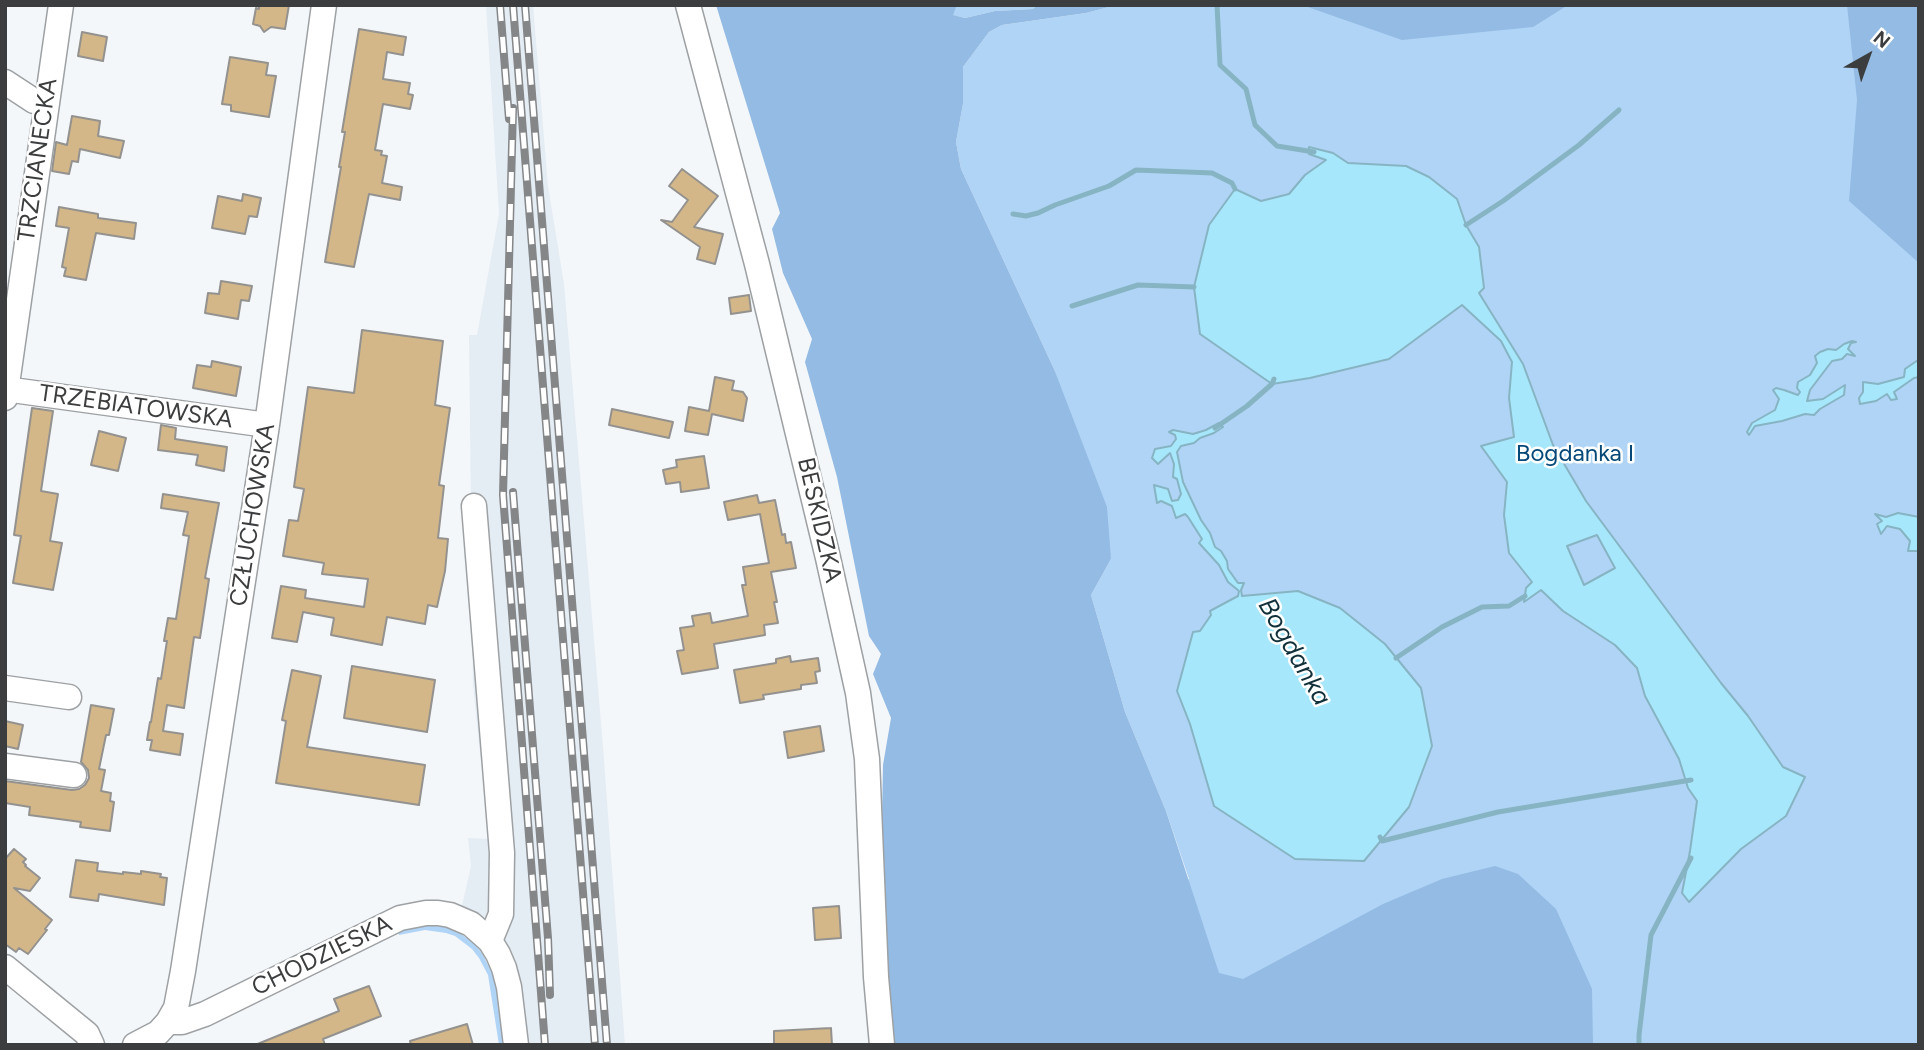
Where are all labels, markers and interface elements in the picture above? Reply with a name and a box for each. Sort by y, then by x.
north arrow [1833,21,1903,91]
text: N [1869,26,1895,53]
street label: TRZCIANECKA [12,76,64,244]
street label: TRZEBIATOWSKA [37,379,235,435]
street label: CZŁUCHOWSKA [224,422,282,608]
park label: Bogdanka I [1516,440,1634,468]
street label: BESKIDZKA [791,455,847,585]
water label: Bogdanka [1251,593,1337,711]
street label: CHODZIESKA [247,910,397,1002]

